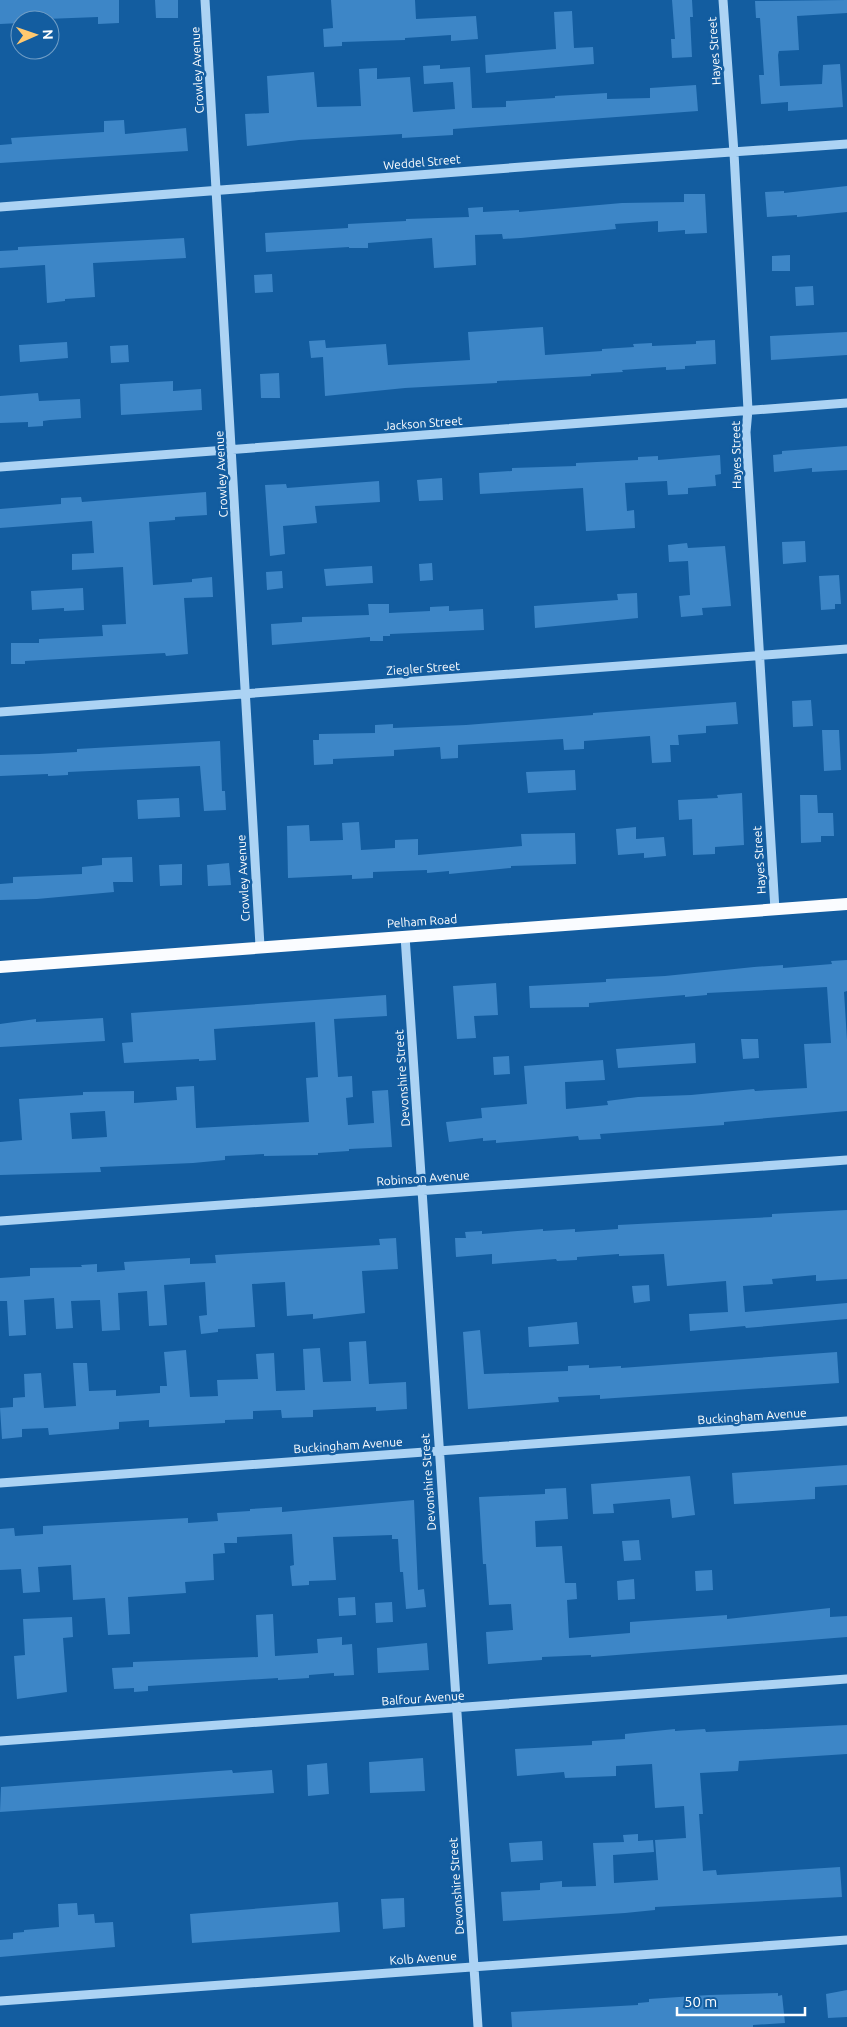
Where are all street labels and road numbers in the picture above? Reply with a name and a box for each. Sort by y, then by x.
street label: Hayes Street [705,16,723,86]
street label: Crowley Avenue [188,26,206,114]
street label: Weddel Street [383,152,462,172]
street label: Jackson Street [383,414,463,432]
street label: Hayes Street [729,420,743,489]
street label: Crowley Avenue [212,430,230,518]
street label: Ziegler Street [386,659,461,677]
street label: Hayes Street [750,825,768,895]
street label: Crowley Avenue [234,834,252,922]
street label: Pelham Road [386,912,458,930]
street label: Devonshire Street [392,1029,412,1127]
street label: Robinson Avenue [376,1168,470,1188]
street label: Buckingham Avenue [697,1406,807,1426]
street label: Devonshire Street [418,1433,438,1531]
street label: Buckingham Avenue [293,1435,403,1455]
street label: Balfour Avenue [381,1689,465,1707]
street label: Devonshire Street [446,1837,466,1935]
street label: Kolb Avenue [389,1949,457,1967]

